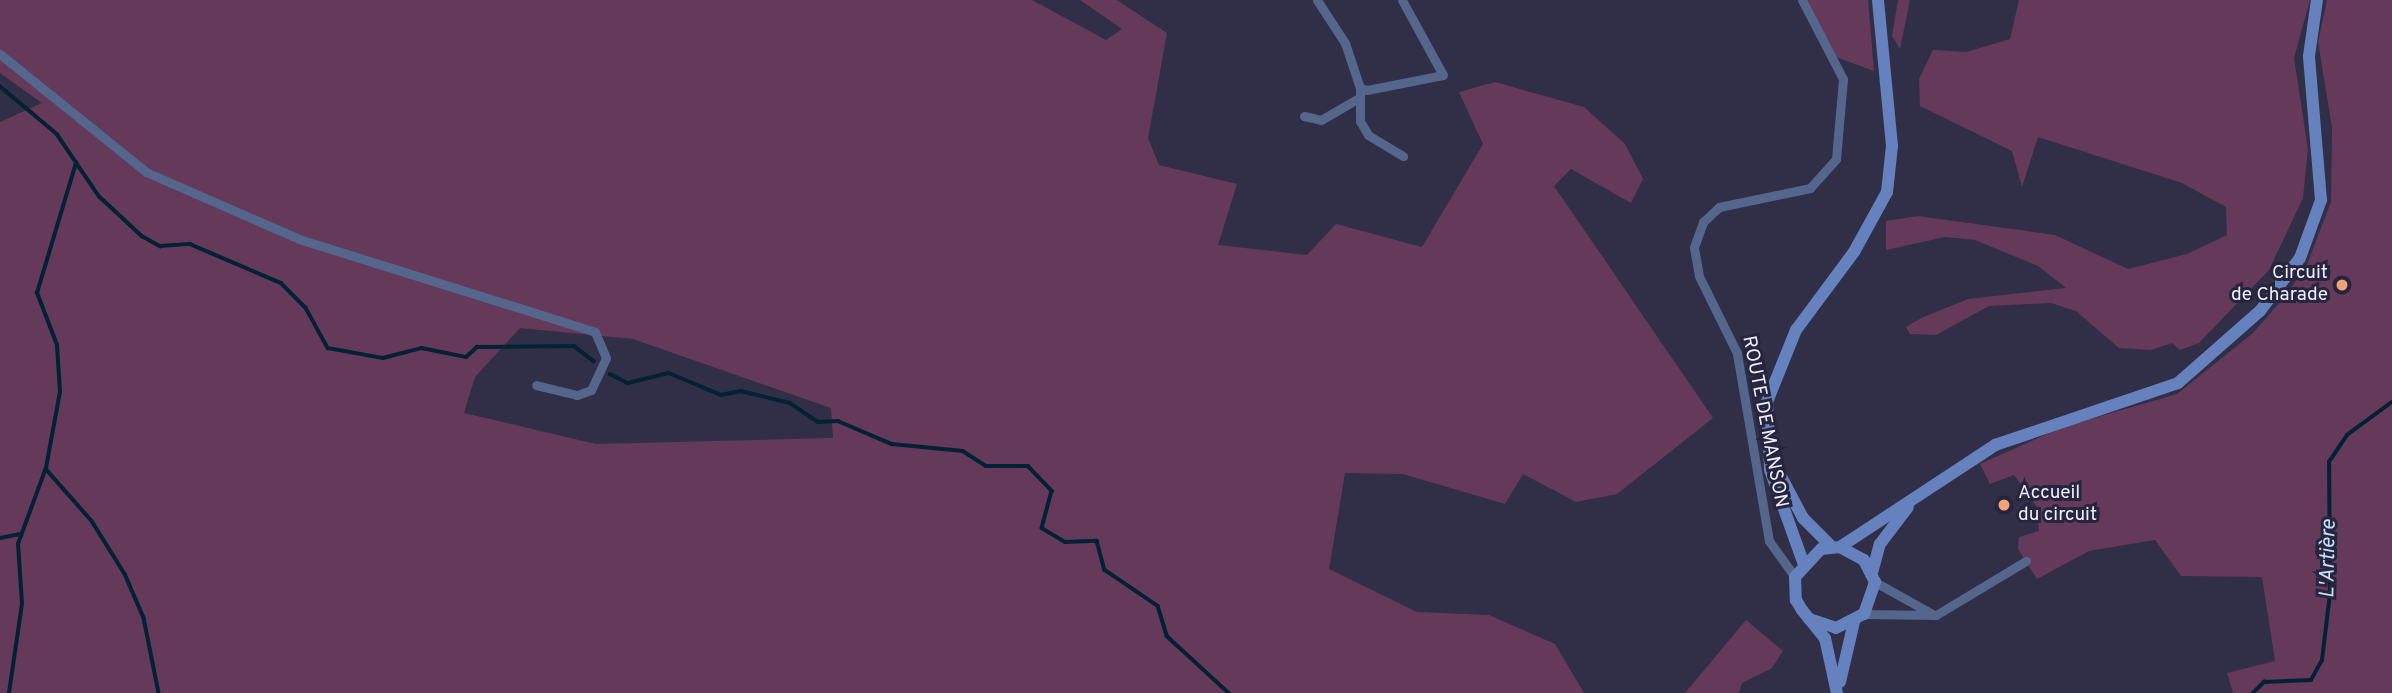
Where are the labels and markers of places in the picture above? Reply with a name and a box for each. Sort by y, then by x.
place label: Circuit de Charade [2231,263,2328,307]
marker: Circuit de Charade [2334,277,2350,293]
place label: Accueil du circuit [2018,483,2097,527]
marker: Accueil du circuit [1996,497,2012,513]

